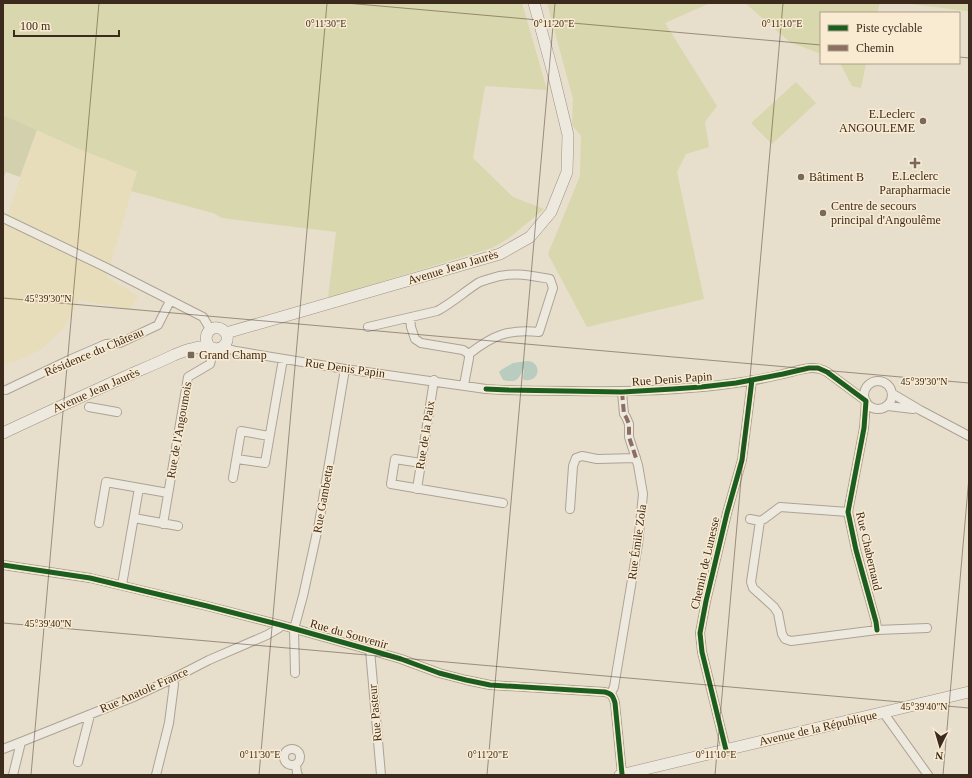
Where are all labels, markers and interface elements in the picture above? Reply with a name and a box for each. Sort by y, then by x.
scale bar [14,12,119,38]
legend [820,12,960,64]
text: 0°11'30"E [306,18,346,29]
text: 0°11'20"E [534,18,574,29]
text: 0°11'10"E [762,18,802,29]
text: 100 m [20,19,51,33]
text: Piste cyclable [856,21,922,35]
text: Chemin [856,41,894,55]
place label: E.Leclerc ANGOULEME [839,107,915,135]
marker: E.Leclerc ANGOULEME [918,116,928,126]
marker: E.Leclerc Parapharmacie [910,158,920,168]
place label: E.Leclerc Parapharmacie [879,169,951,197]
place label: Bâtiment B [809,170,864,184]
marker: Bâtiment B [796,172,806,182]
place label: Centre de secours principal d'Angoulême [831,199,941,227]
marker: Centre de secours principal d'Angoulême [818,208,828,218]
street label: Avenue Jean Jaurès [406,247,500,287]
text: 45°39'30"N [24,293,72,304]
street label: Résidence du Château [42,325,146,379]
place label: Grand Champ [199,348,267,362]
marker: Grand Champ [186,350,196,360]
street label: Rue Denis Papin [304,355,386,381]
street label: Avenue Jean Jaurès [50,364,142,415]
street label: Rue Denis Papin [631,369,713,389]
text: 45°39'30"N [900,376,948,387]
street label: Rue de l'Angoumois [164,380,194,480]
street label: Rue de la Paix [413,400,437,470]
street label: Rue Gambetta [310,463,336,534]
street label: Rue Émile Zola [625,503,649,581]
street label: Rue Chabernaud [853,510,885,592]
street label: Chemin de Lunesse [688,515,722,611]
street label: Rue du Souvenir [308,616,390,652]
text: 45°39'40"N [24,618,72,629]
street label: Rue Anatole France [98,664,190,716]
street label: Rue Pasteur [366,684,384,742]
text: 45°39'40"N [900,701,948,712]
street label: Avenue de la République [758,708,878,748]
north arrow [920,726,960,766]
text: 0°11'30"E [240,749,280,760]
text: 0°11'20"E [468,749,508,760]
text: 0°11'10"E [696,749,736,760]
text: N [935,750,944,762]

